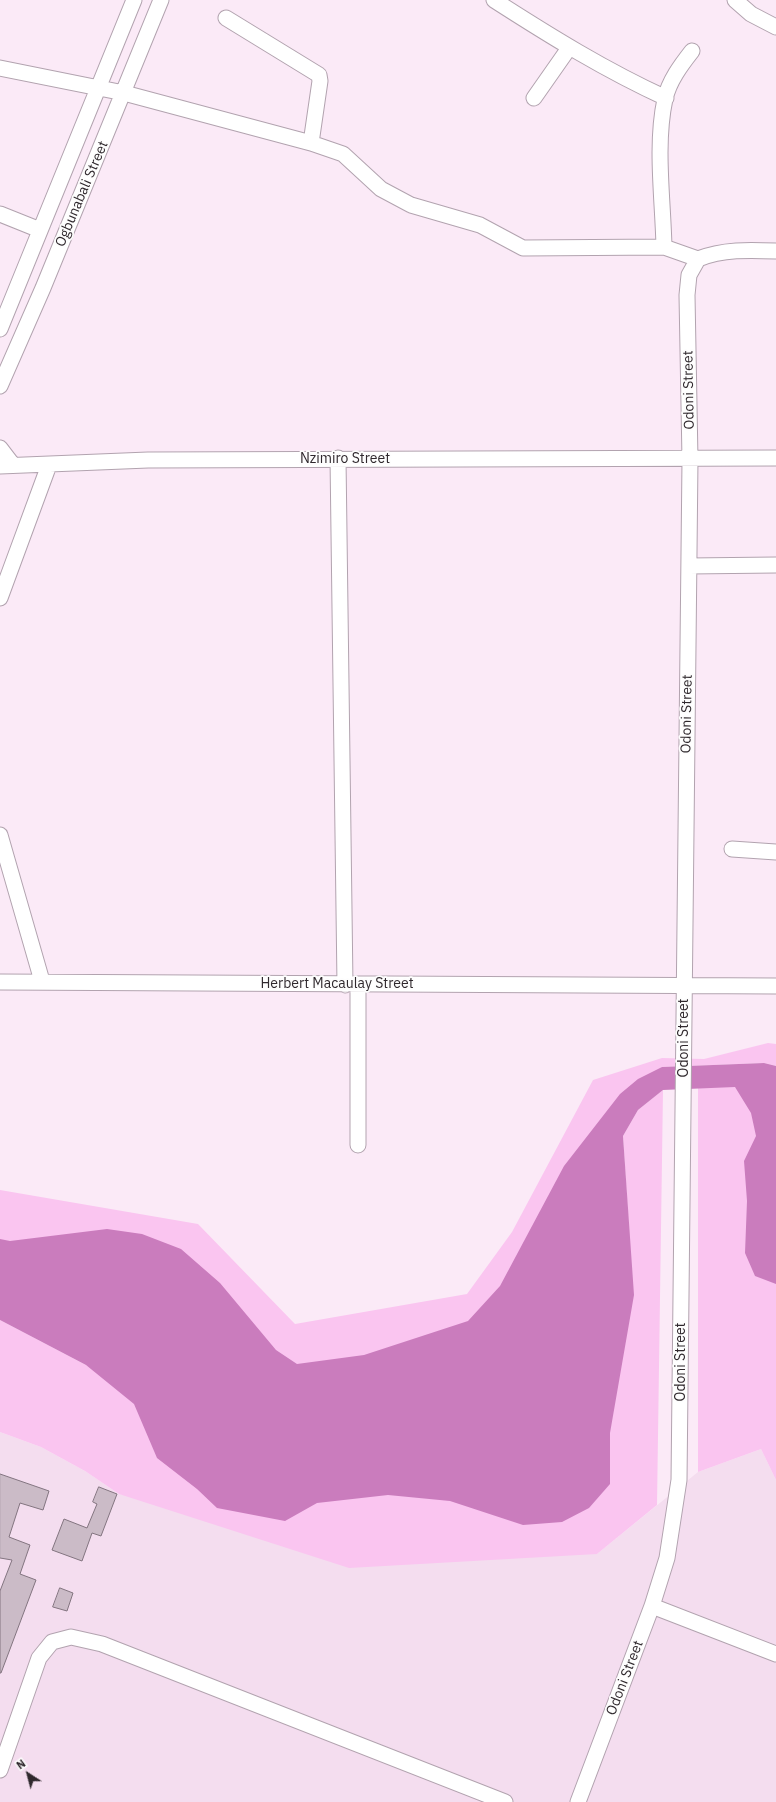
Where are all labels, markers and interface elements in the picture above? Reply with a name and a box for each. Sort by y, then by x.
street label: Ogbunabali Street [52,139,112,249]
street label: Odoni Street [680,350,698,430]
street label: Nzimiro Street [300,451,390,467]
street label: Odoni Street [678,674,696,754]
street label: Herbert Macaulay Street [260,976,414,992]
street label: Odoni Street [676,998,692,1078]
street label: Odoni Street [673,1322,689,1402]
street label: Odoni Street [603,1638,647,1718]
north arrow [8,1754,48,1794]
text: N [14,1756,28,1772]

